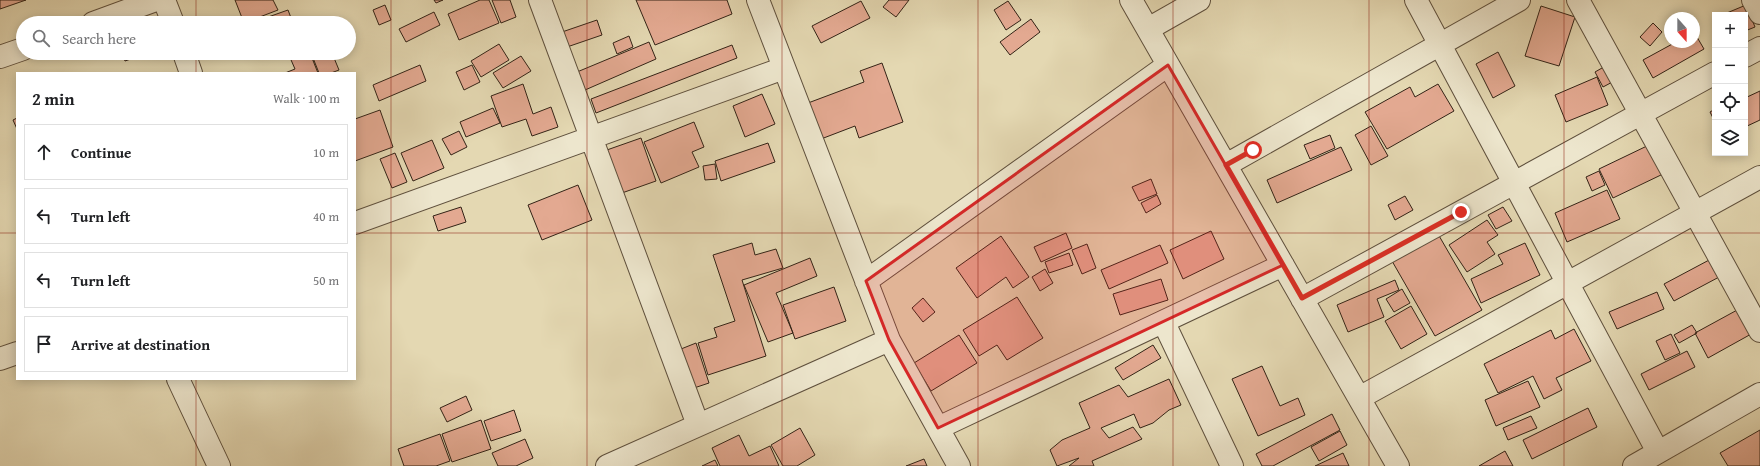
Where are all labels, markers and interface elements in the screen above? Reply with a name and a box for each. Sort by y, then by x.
north arrow [1664,12,1700,48]
map controls [1712,12,1748,156]
button: + [1712,12,1748,48]
search box [16,16,356,60]
icon: search [30,27,52,49]
text: Search here [62,28,136,49]
button: − [1712,48,1748,84]
button: locate [1712,84,1748,120]
text: 2 min [32,86,74,111]
text: Walk · 100 m [273,89,340,108]
button: layers [1712,120,1748,156]
icon: ahead [33,141,55,163]
route start [1244,141,1262,159]
text: Continue [71,142,132,163]
text: 10 m [313,143,339,162]
route end [1452,203,1470,221]
icon: left [33,205,55,227]
text: Turn left [71,206,130,227]
text: 40 m [313,207,339,226]
icon: left [33,269,55,291]
text: Turn left [71,270,130,291]
text: 50 m [313,271,339,290]
icon: arrive [33,333,55,355]
text: Arrive at destination [71,334,210,355]

